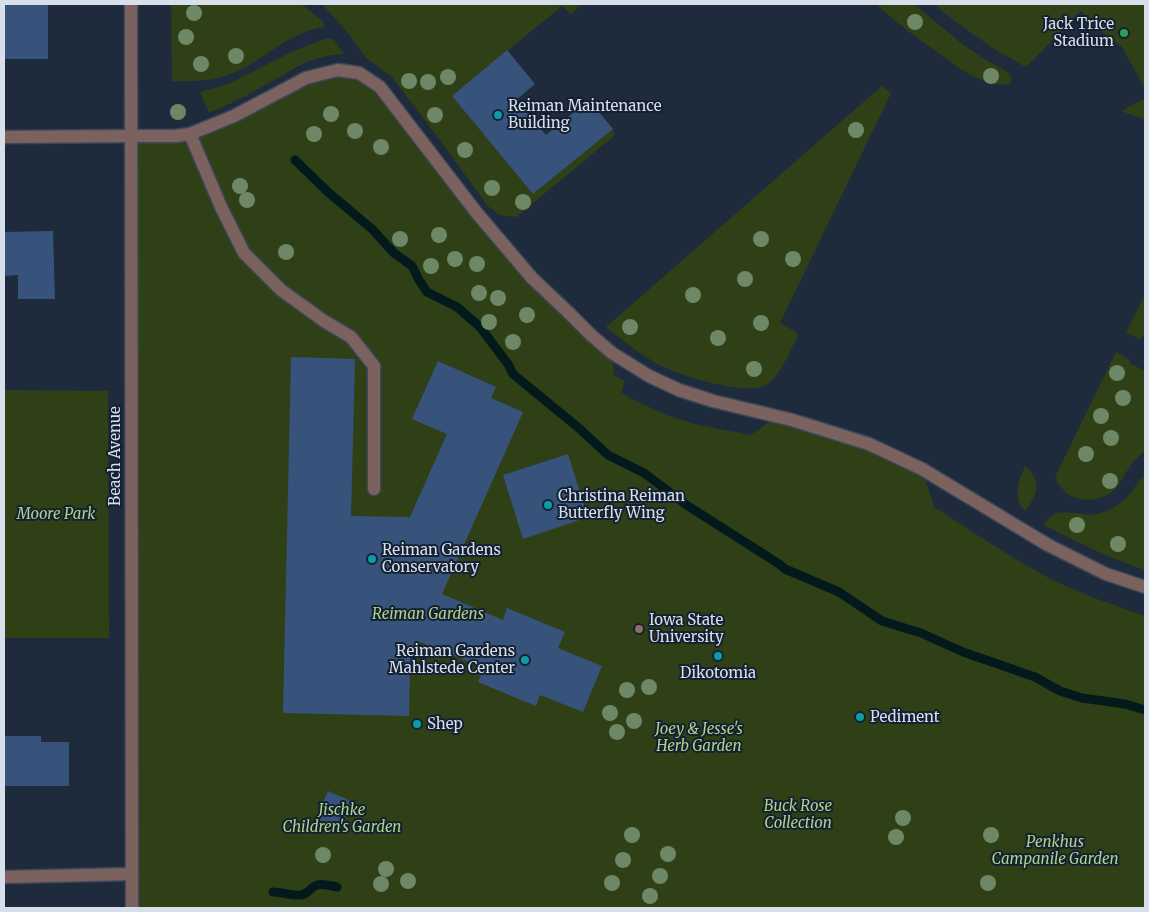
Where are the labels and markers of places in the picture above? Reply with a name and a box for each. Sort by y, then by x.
place label: Jack Trice Stadium [1042,14,1114,50]
marker: Jack Trice Stadium [1118,27,1130,39]
place label: Reiman Maintenance Building [508,96,662,132]
marker: Reiman Maintenance Building [492,109,504,121]
place label: Christina Reiman Butterfly Wing [558,486,685,522]
marker: Christina Reiman Butterfly Wing [542,499,554,511]
place label: Reiman Gardens Conservatory [382,540,501,576]
marker: Reiman Gardens Conservatory [366,553,378,565]
place label: Iowa State University [649,610,724,646]
marker: Iowa State University [633,623,645,635]
place label: Reiman Gardens Mahlstede Center [389,641,515,677]
marker: Dikotomia [712,650,724,662]
marker: Reiman Gardens Mahlstede Center [519,654,531,666]
place label: Dikotomia [680,663,756,682]
place label: Pediment [870,707,940,726]
marker: Pediment [854,711,866,723]
place label: Shep [427,714,463,733]
marker: Shep [411,718,423,730]

